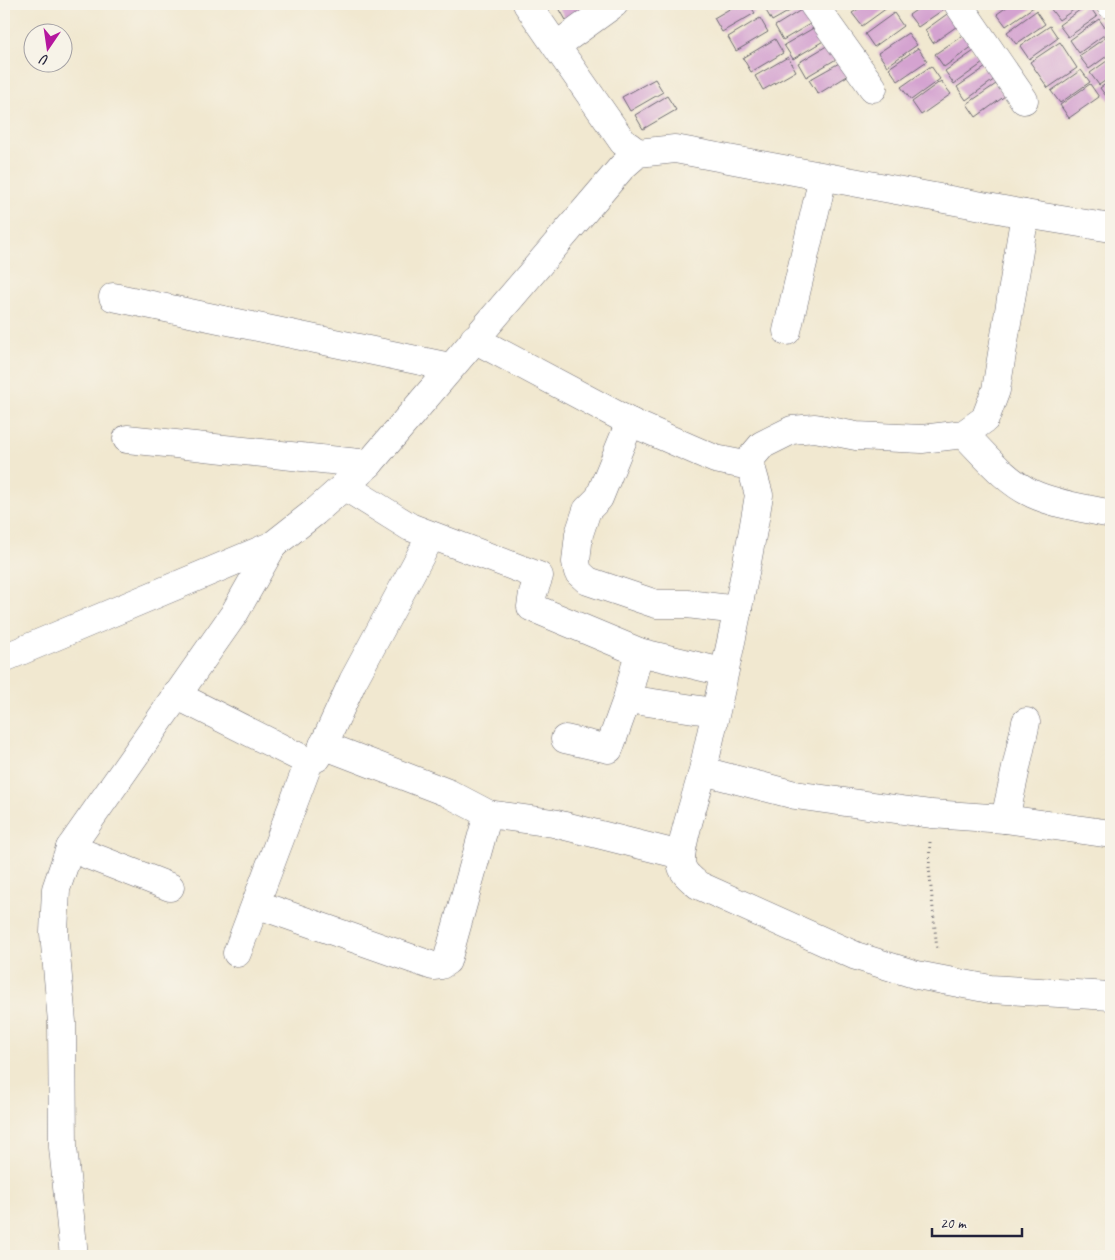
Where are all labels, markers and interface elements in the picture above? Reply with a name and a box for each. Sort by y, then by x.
north arrow [22,22,72,72]
text: U [37,50,50,69]
scale bar [932,1205,1022,1237]
text: 20 m [940,1214,967,1233]

